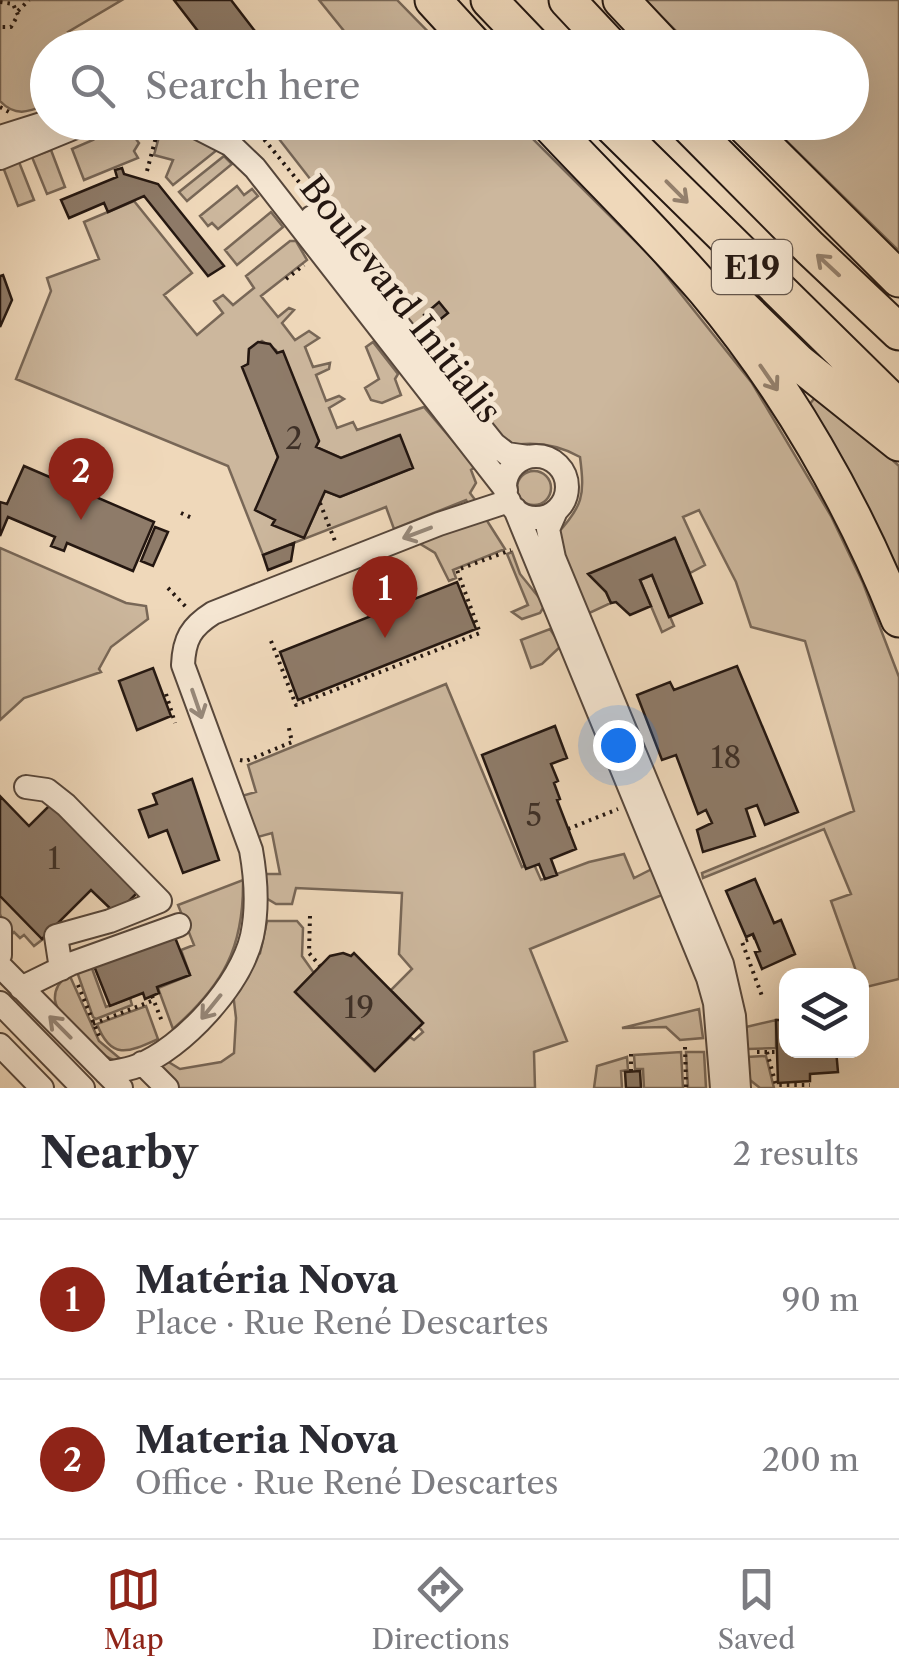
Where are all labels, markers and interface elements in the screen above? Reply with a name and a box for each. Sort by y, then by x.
search box [30,30,869,140]
icon: search [65,58,120,113]
text: Search here [145,62,360,109]
street label: Boulevard Initialis [291,167,511,431]
one-way arrow [665,179,689,203]
road number: E19 [712,240,792,294]
one-way arrow [816,254,841,277]
one-way arrow [758,364,779,392]
house number: 2 [285,420,303,457]
pin: 2 [48,438,114,520]
one-way arrow [402,525,432,543]
pin: 1 [352,556,418,638]
one-way arrow [189,687,207,718]
your location [593,720,644,771]
house number: 18 [711,739,741,776]
house number: 5 [526,797,542,834]
house number: 1 [48,840,61,877]
map controls [779,968,869,1058]
button: layers [779,968,869,1058]
house number: 19 [344,989,374,1026]
one-way arrow [201,993,222,1020]
one-way arrow [49,1016,73,1040]
text: Nearby [40,1127,198,1179]
text: 2 results [733,1134,859,1173]
text: Matéria Nova [135,1256,398,1303]
text: 1 [65,1280,80,1319]
text: 90 m [782,1280,859,1319]
text: Place · Rue René Descartes [135,1303,549,1342]
text: Materia Nova [135,1416,398,1463]
text: 2 [63,1440,82,1479]
text: 200 m [762,1440,859,1479]
text: Office · Rue René Descartes [135,1463,558,1502]
tab: Map [104,1562,164,1656]
tab: Directions [371,1562,510,1656]
tab: Saved [717,1562,795,1656]

